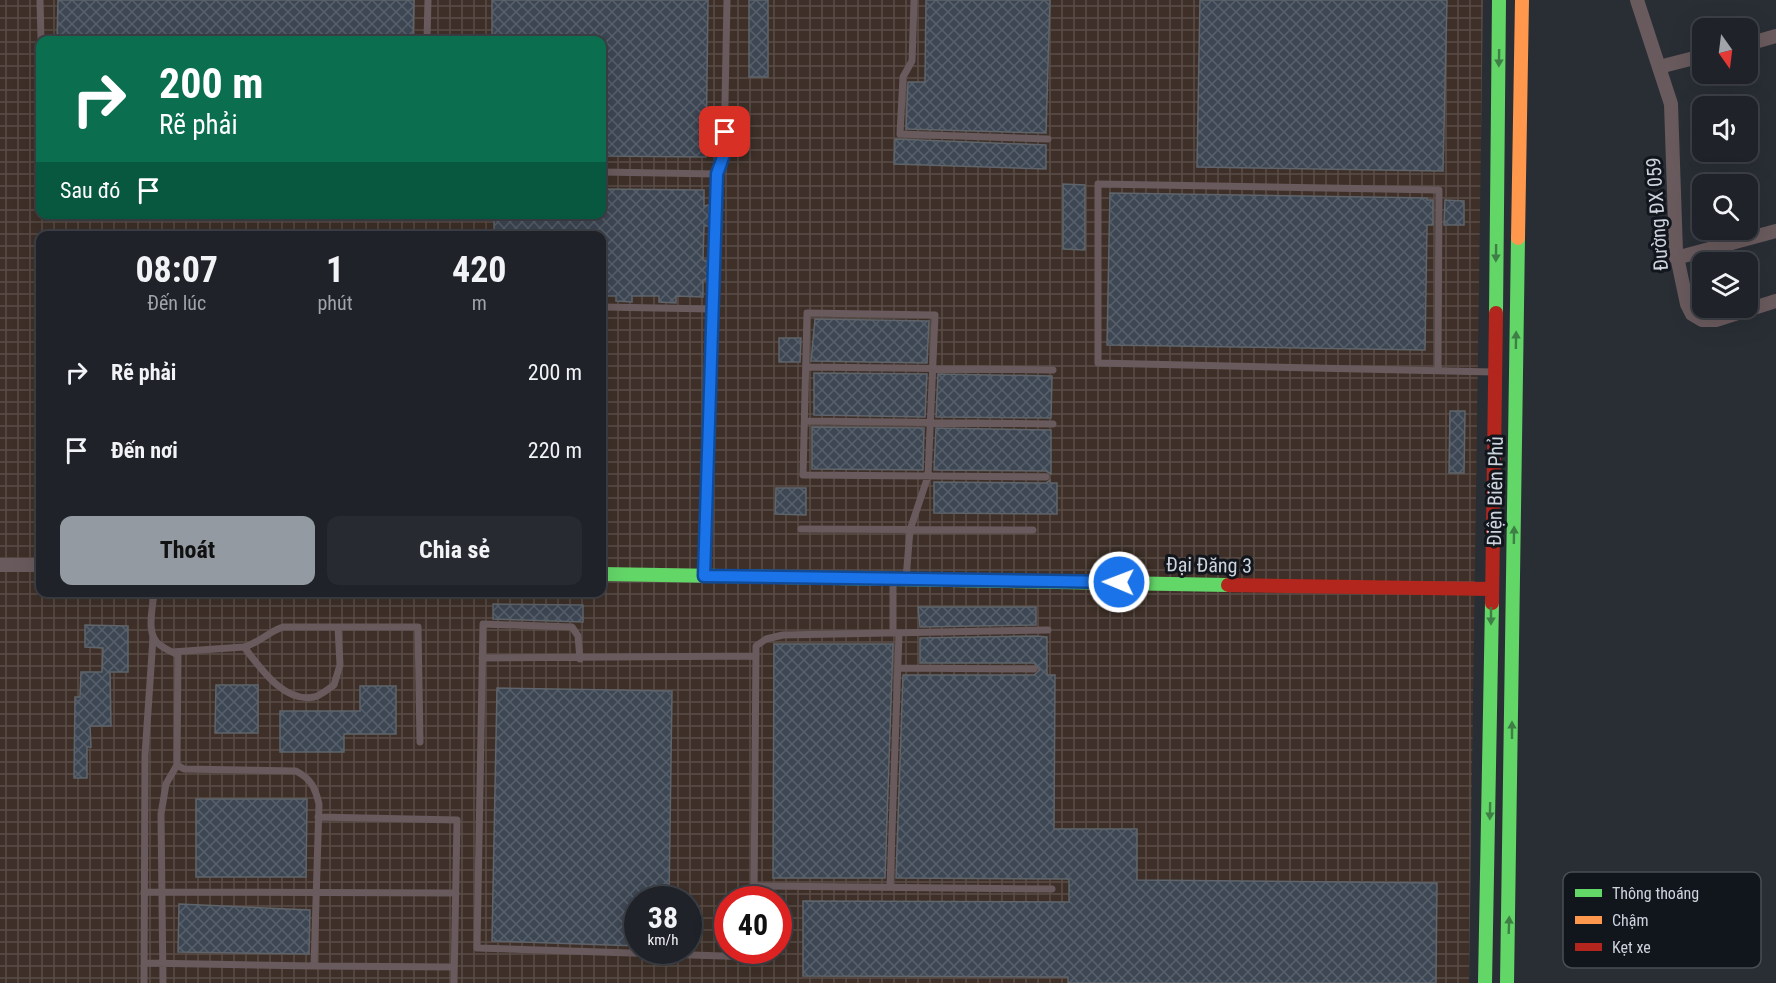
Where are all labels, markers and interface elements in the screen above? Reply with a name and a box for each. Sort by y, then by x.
north arrow [1692,18,1758,84]
map controls [1692,18,1758,318]
one-way arrow [1494,49,1504,68]
text: 200 m [159,59,264,108]
icon: right [60,60,138,138]
button: sound [1692,96,1758,162]
pin [699,106,750,157]
text: Rẽ phải [159,109,238,141]
icon: arrive [708,115,741,148]
street label: Đường ĐX 059 [1641,156,1673,272]
icon: arrive [132,174,165,207]
button: search [1692,174,1758,240]
text: Sau đó [60,178,120,203]
one-way arrow [1491,244,1501,263]
text: 08:07 [135,249,218,291]
text: 1 [326,249,344,291]
text: 420 [452,249,507,291]
button: layers [1692,252,1758,318]
text: Đến lúc [147,291,206,315]
text: phút [317,291,353,315]
text: m [472,291,487,315]
one-way arrow [1512,330,1521,349]
icon: right [60,356,93,389]
text: Rẽ phải [111,360,176,385]
text: 200 m [528,360,582,385]
icon: arrive [60,434,93,467]
street label: Điện Biên Phủ [1482,436,1508,546]
text: Đến nơi [111,438,178,463]
text: 220 m [528,438,582,463]
button: Thoát [60,516,315,585]
button: Chia sẻ [327,516,582,585]
one-way arrow [1509,525,1519,544]
position arrow [1087,550,1151,614]
street label: Đại Đăng 3 [1166,552,1252,578]
one-way arrow [1486,607,1496,626]
one-way arrow [1507,720,1517,739]
one-way arrow [1485,802,1495,821]
legend [1563,872,1761,968]
text: Thông thoáng [1612,884,1699,903]
speed limit sign: 40 [714,886,792,964]
text: 38 [648,900,678,935]
text: Chậm [1612,911,1649,930]
one-way arrow [1504,915,1513,934]
text: km/h [648,931,678,949]
text: Kẹt xe [1612,938,1651,957]

